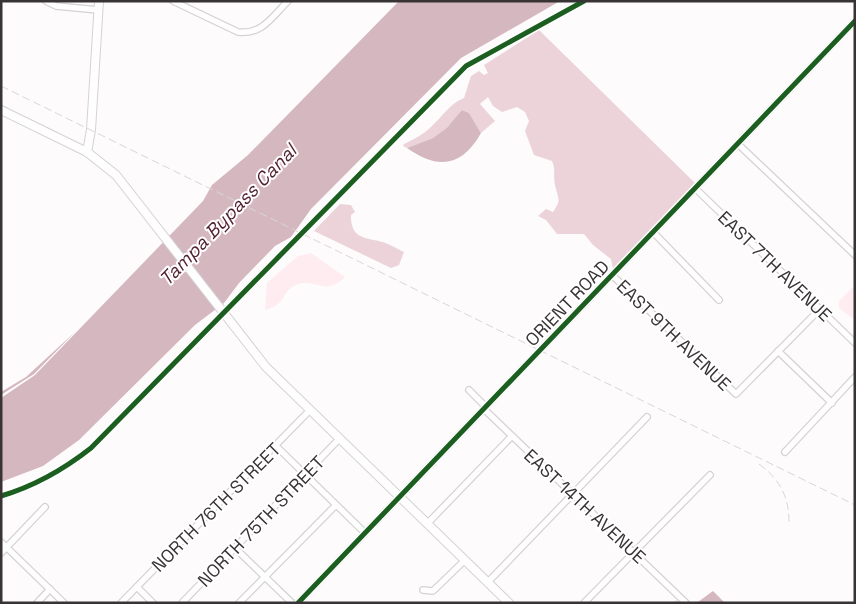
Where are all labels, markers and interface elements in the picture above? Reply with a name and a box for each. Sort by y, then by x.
water label: Tampa Bypass Canal [154,137,304,291]
street label: EAST 7TH AVENUE [713,206,837,326]
street label: ORIENT ROAD [520,255,614,351]
street label: EAST 9TH AVENUE [612,275,736,395]
street label: NORTH 76TH STREET [147,437,286,576]
street label: EAST 14TH AVENUE [519,444,651,568]
street label: NORTH 75TH STREET [192,450,330,591]

